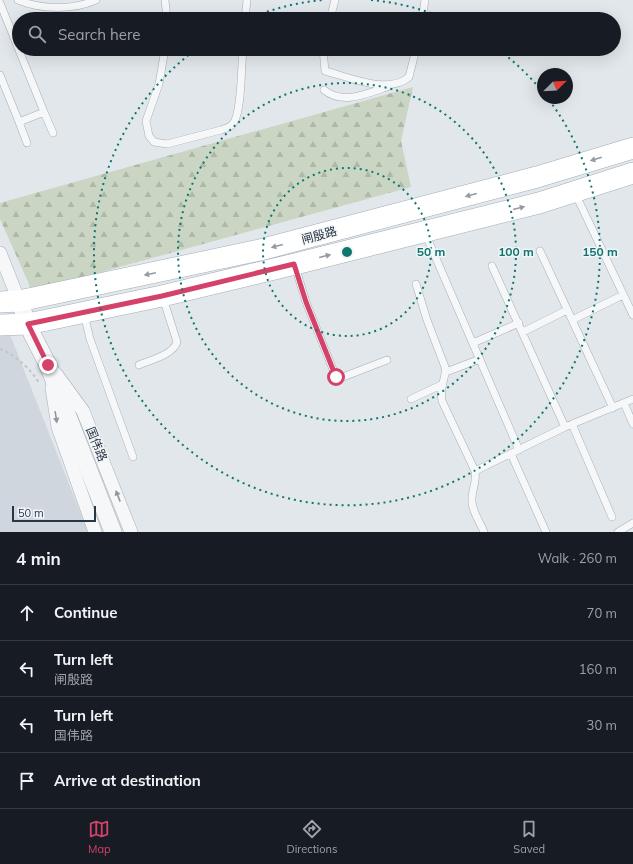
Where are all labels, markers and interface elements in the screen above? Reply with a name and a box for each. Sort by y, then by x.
search box [12,12,621,56]
icon: search [26,23,48,45]
text: Search here [58,25,140,44]
north arrow [537,68,573,104]
one-way arrow [589,156,601,162]
one-way arrow [464,192,477,198]
one-way arrow [513,204,525,210]
street label: 闸殷路 [300,223,338,247]
one-way arrow [271,243,283,249]
text: 50 m [417,244,445,259]
text: 100 m [498,244,534,259]
text: 150 m [582,244,618,259]
centre of rings [340,245,354,259]
one-way arrow [319,253,331,259]
one-way arrow [144,271,156,277]
route end [39,356,57,374]
route start [327,368,345,386]
one-way arrow [54,411,60,423]
street label: 国伟路 [83,424,111,464]
one-way arrow [114,489,120,501]
scale bar [12,504,96,523]
text: 50 m [18,506,44,520]
text: 4 min [16,548,61,569]
text: Walk · 260 m [538,550,617,566]
icon: ahead [16,602,38,624]
text: Continue [54,603,117,622]
text: 70 m [587,605,617,621]
text: Turn left [54,650,113,669]
icon: left [16,658,38,680]
text: 160 m [579,661,617,677]
text: 闸殷路 [54,671,93,687]
text: Turn left [54,706,113,725]
icon: left [16,714,38,736]
text: 30 m [587,717,617,733]
text: 国伟路 [54,727,93,743]
icon: arrive [16,770,38,792]
text: Arrive at destination [54,771,201,790]
tab: Map [88,818,111,856]
tab: Directions [287,818,337,856]
tab: Saved [513,818,545,856]

